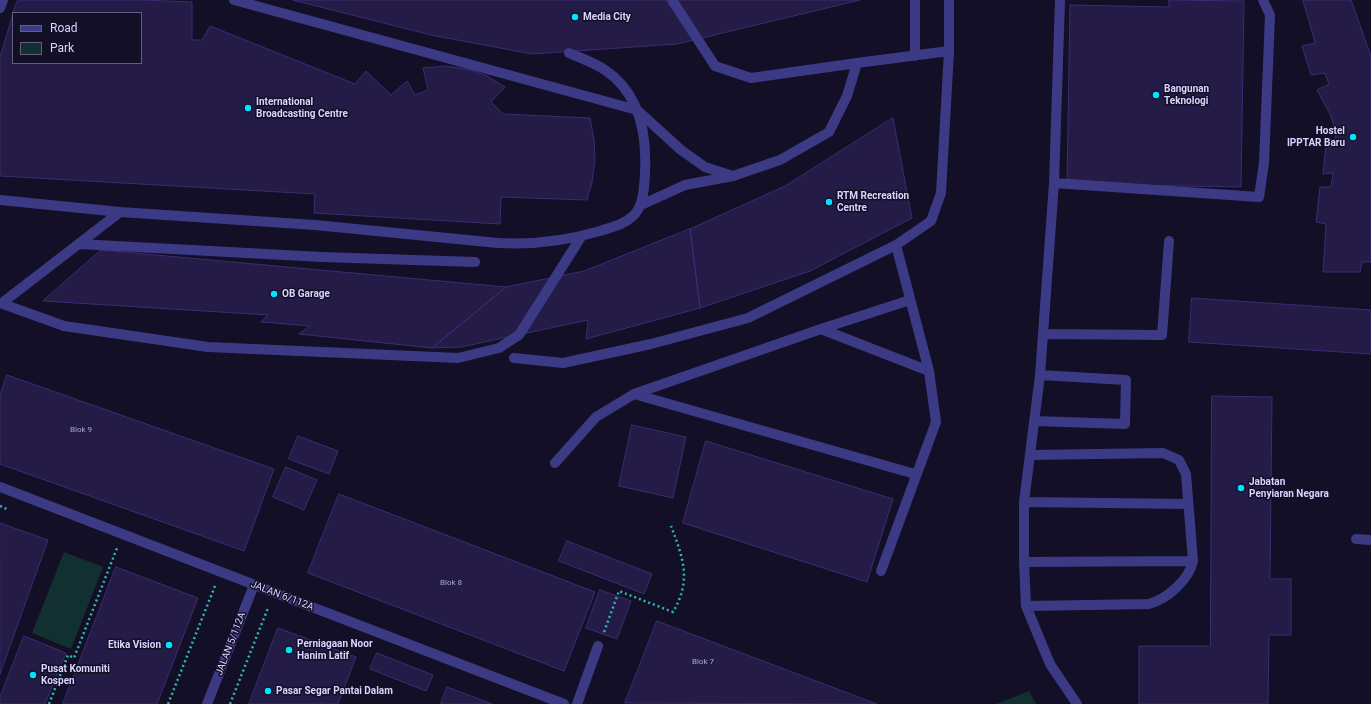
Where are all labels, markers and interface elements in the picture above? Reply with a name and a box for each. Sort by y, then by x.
place label: Media City [583,11,631,23]
legend [12,12,142,64]
marker: Media City [570,12,580,22]
text: Road [50,21,78,35]
text: Park [50,41,74,55]
place label: Bangunan Teknologi [1164,83,1209,106]
marker: Bangunan Teknologi [1151,90,1161,100]
place label: International Broadcasting Centre [256,96,348,120]
marker: International Broadcasting Centre [243,103,253,113]
place label: Hostel IPPTAR Baru [1287,125,1345,148]
marker: Hostel IPPTAR Baru [1348,132,1358,142]
place label: RTM Recreation Centre [837,190,909,214]
marker: RTM Recreation Centre [824,197,834,207]
place label: OB Garage [282,288,330,300]
marker: OB Garage [269,289,279,299]
house number: Blok 9 [70,425,92,435]
place label: Jabatan Penyiaran Negara [1249,476,1329,500]
marker: Jabatan Penyiaran Negara [1236,483,1246,493]
street label: JALAN 6/112A [249,578,315,614]
house number: Blok 8 [440,578,462,588]
street label: JALAN 5/112A [213,611,249,677]
place label: Perniagaan Noor Hanim Latif [297,638,373,662]
place label: Etika Vision [108,639,161,651]
marker: Etika Vision [164,640,174,650]
marker: Perniagaan Noor Hanim Latif [284,645,294,655]
house number: Blok 7 [692,657,714,667]
place label: Pusat Komuniti Kospen [41,663,110,686]
marker: Pusat Komuniti Kospen [28,670,38,680]
place label: Pasar Segar Pantai Dalam [276,685,393,697]
marker: Pasar Segar Pantai Dalam [263,686,273,696]

